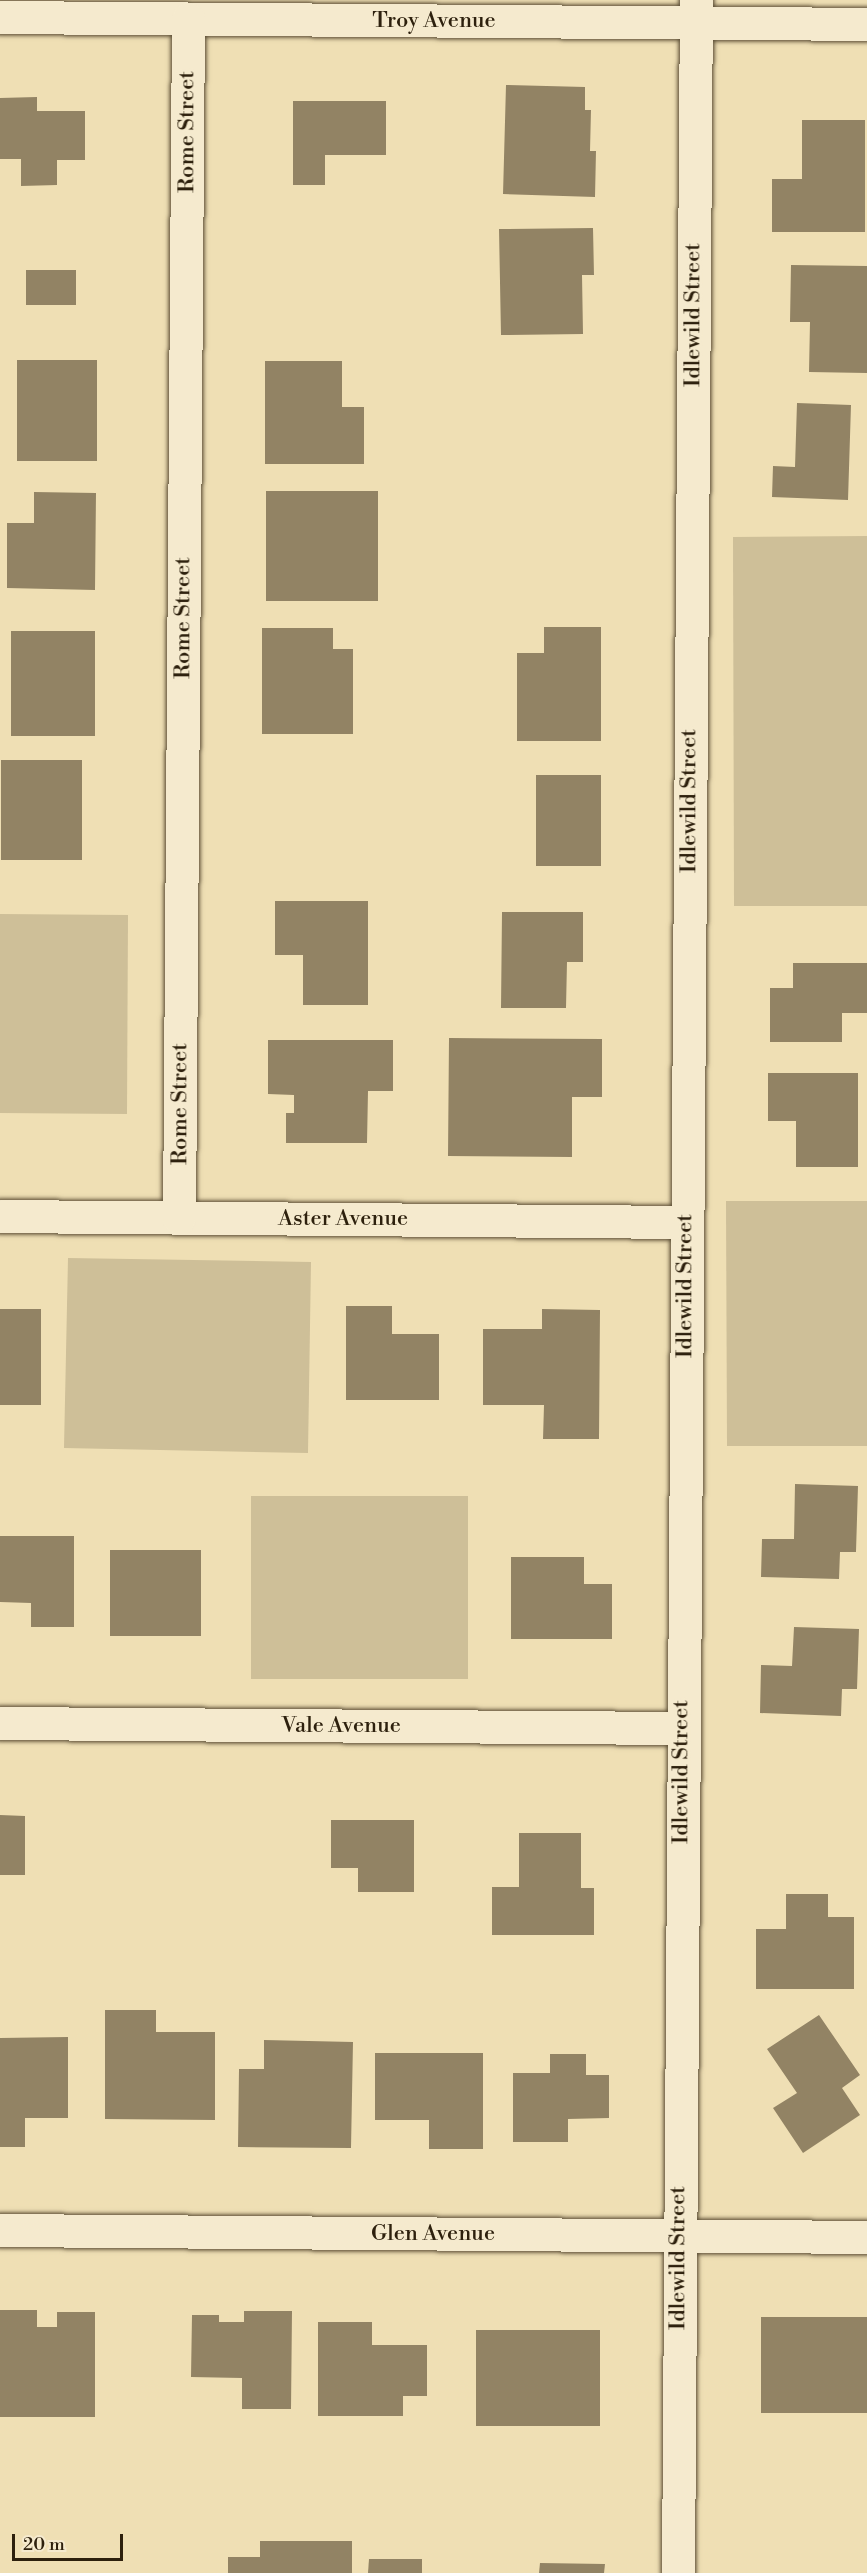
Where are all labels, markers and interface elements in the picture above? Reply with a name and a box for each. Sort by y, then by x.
street label: Troy Avenue [372,8,496,34]
street label: Rome Street [174,71,200,193]
street label: Idlewild Street [680,243,706,387]
street label: Rome Street [170,557,196,679]
street label: Idlewild Street [676,729,702,873]
street label: Rome Street [167,1043,193,1165]
street label: Aster Avenue [278,1206,408,1232]
street label: Idlewild Street [672,1214,698,1358]
street label: Idlewild Street [668,1700,694,1844]
street label: Vale Avenue [281,1713,401,1739]
street label: Idlewild Street [665,2186,691,2330]
street label: Glen Avenue [371,2221,495,2247]
scale bar [15,2522,126,2560]
text: 20 m [23,2533,65,2556]

